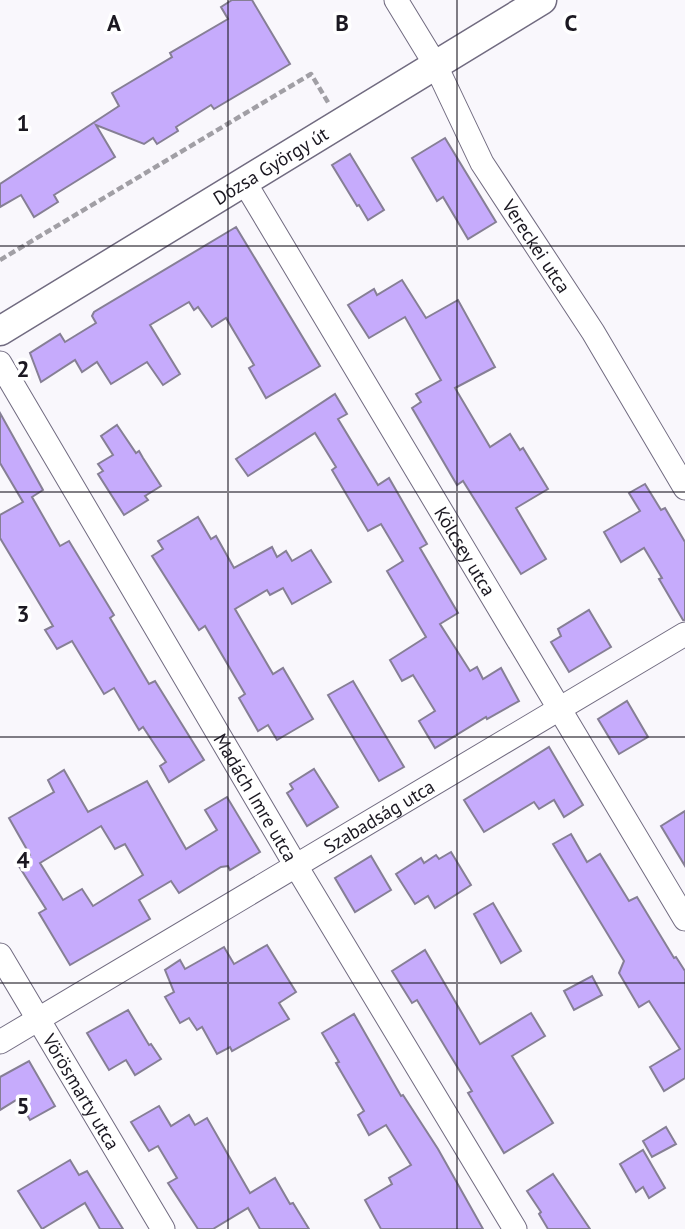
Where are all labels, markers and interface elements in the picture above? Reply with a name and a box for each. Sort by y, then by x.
text: A [107,8,121,37]
text: B [335,8,349,37]
text: C [565,8,578,37]
text: 1 [16,108,30,137]
street label: Dózsa György út [209,121,333,210]
street label: Vereckei utca [497,194,576,297]
text: 2 [16,354,30,383]
street label: Kölcsey utca [429,502,501,600]
text: 3 [16,599,30,628]
street label: Madách Imre utca [209,729,303,866]
street label: Szabadság utca [319,774,439,859]
text: 4 [16,845,30,874]
street label: Vörösmarty utca [37,1028,125,1154]
text: 5 [16,1091,30,1120]

